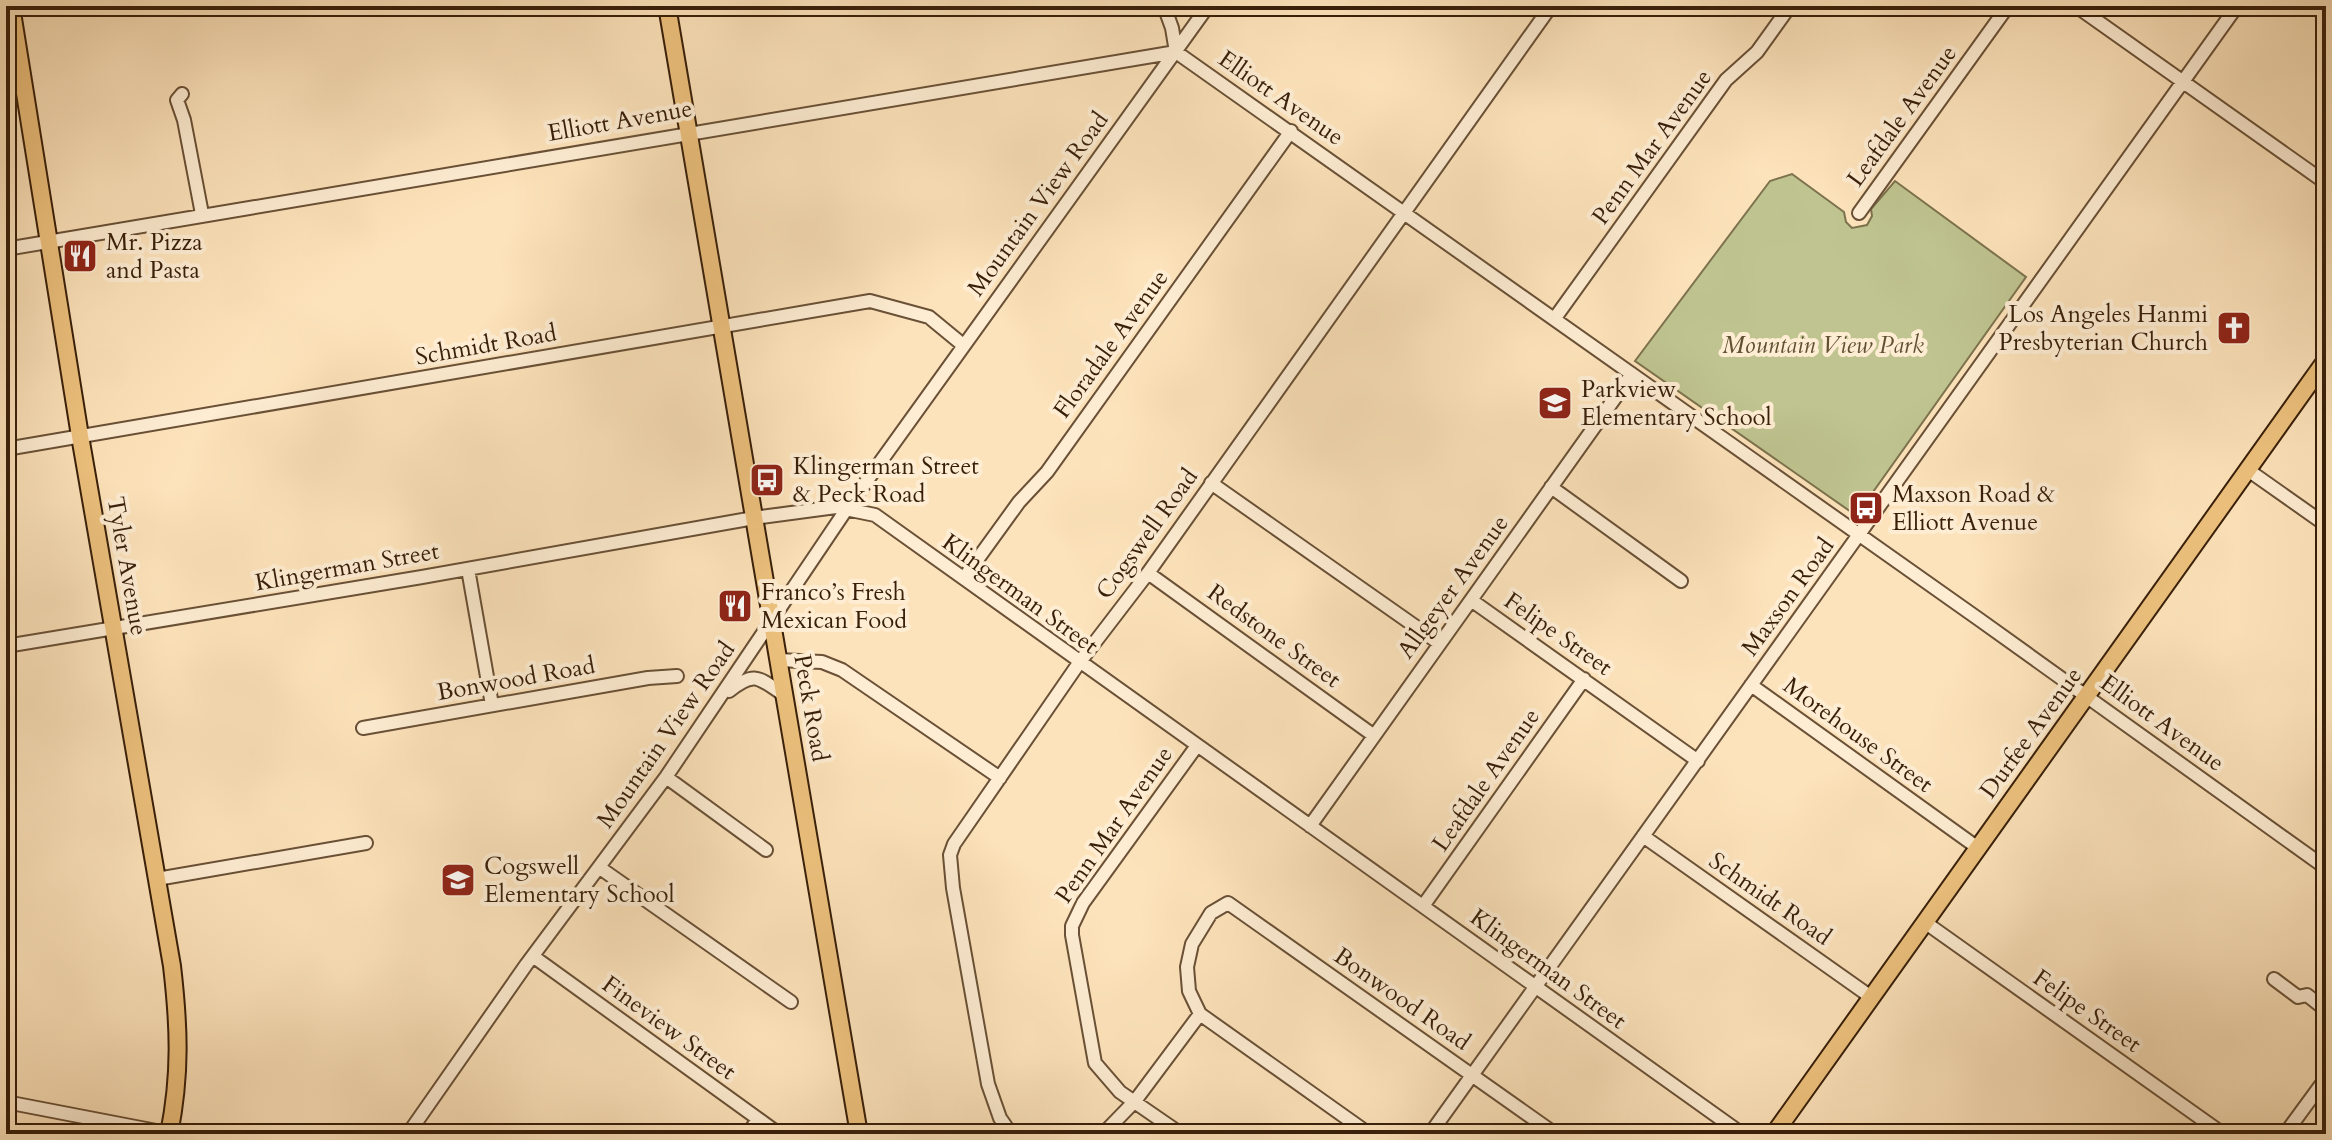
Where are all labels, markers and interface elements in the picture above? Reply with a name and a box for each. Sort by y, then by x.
street label: Leafdale Avenue [1839,39,1965,193]
street label: Elliott Avenue [1212,43,1350,153]
street label: Penn Mar Avenue [1584,63,1720,231]
street label: Elliott Avenue [545,92,695,150]
street label: Mountain View Road [960,105,1116,303]
place label: Mr. Pizza and Pasta [106,226,203,287]
restaurant icon: Mr. Pizza and Pasta [61,237,99,275]
street label: Floradale Avenue [1046,263,1176,425]
place label: Los Angeles Hanmi Presbyterian Church [1999,298,2208,359]
church icon: Los Angeles Hanmi Presbyterian Church [2215,309,2253,347]
street label: Schmidt Road [413,316,559,374]
park label: Mountain View Park [1722,329,1924,362]
place label: Parkview Elementary School [1581,373,1772,434]
school or university icon: Parkview Elementary School [1536,384,1574,422]
place label: Klingerman Street & Peck Road [793,450,979,511]
bus stop icon: Klingerman Street & Peck Road [748,461,786,499]
street label: Cogswell Road [1088,462,1206,606]
place label: Maxson Road & Elliott Avenue [1892,478,2055,539]
bus stop icon: Maxson Road & Elliott Avenue [1847,489,1885,527]
street label: Tyler Avenue [99,494,155,638]
street label: Allgeyer Avenue [1390,508,1516,666]
street label: Klingerman Street [935,526,1105,662]
street label: Maxson Road [1734,531,1842,663]
street label: Klingerman Street [253,535,442,599]
place label: Franco’s Fresh Mexican Food [761,576,907,637]
street label: Redstone Street [1201,576,1348,696]
street label: Felipe Street [1497,585,1619,684]
restaurant icon: Franco’s Fresh Mexican Food [716,587,754,625]
street label: Mountain View Road [589,635,743,835]
street label: Bonwood Road [434,649,598,709]
street label: Peck Road [785,652,837,764]
street label: Durfee Avenue [1972,661,2090,805]
street label: Elliott Avenue [2093,667,2231,779]
street label: Morehouse Street [1776,669,1940,801]
street label: Leafdale Avenue [1424,702,1548,858]
street label: Penn Mar Avenue [1047,740,1181,910]
street label: Schmidt Road [1702,845,1838,954]
place label: Cogswell Elementary School [484,850,675,911]
school or university icon: Cogswell Elementary School [439,861,477,899]
street label: Klingerman Street [1463,901,1633,1037]
street label: Bonwood Road [1327,940,1477,1059]
street label: Felipe Street [2026,962,2148,1061]
street label: Fineview Street [595,968,743,1088]

